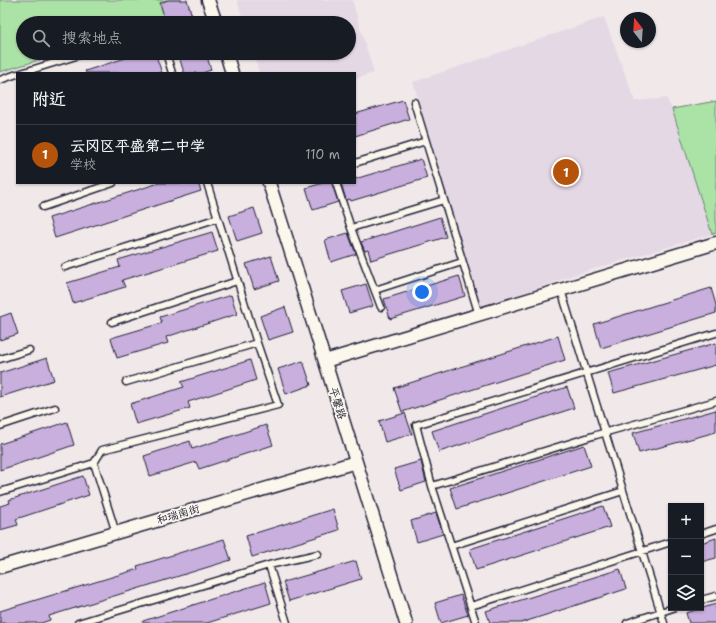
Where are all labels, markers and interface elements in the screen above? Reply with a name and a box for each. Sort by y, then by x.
north arrow [620,12,656,48]
search box [16,16,356,60]
icon: search [30,27,52,49]
text: 搜索地点 [62,28,122,48]
text: 附近 [32,88,66,110]
text: 云冈区平盛第二中学 [70,136,205,156]
text: 1 [42,146,48,163]
text: 110 m [305,146,340,163]
text: 学校 [70,156,96,173]
pin: 1 [553,157,579,187]
your location [412,282,432,302]
street label: 平馨路 [326,385,350,421]
street label: 和瑞南街 [155,501,202,528]
map controls [668,503,704,611]
button: + [668,503,704,539]
button: − [668,539,704,575]
button: layers [668,575,704,611]

